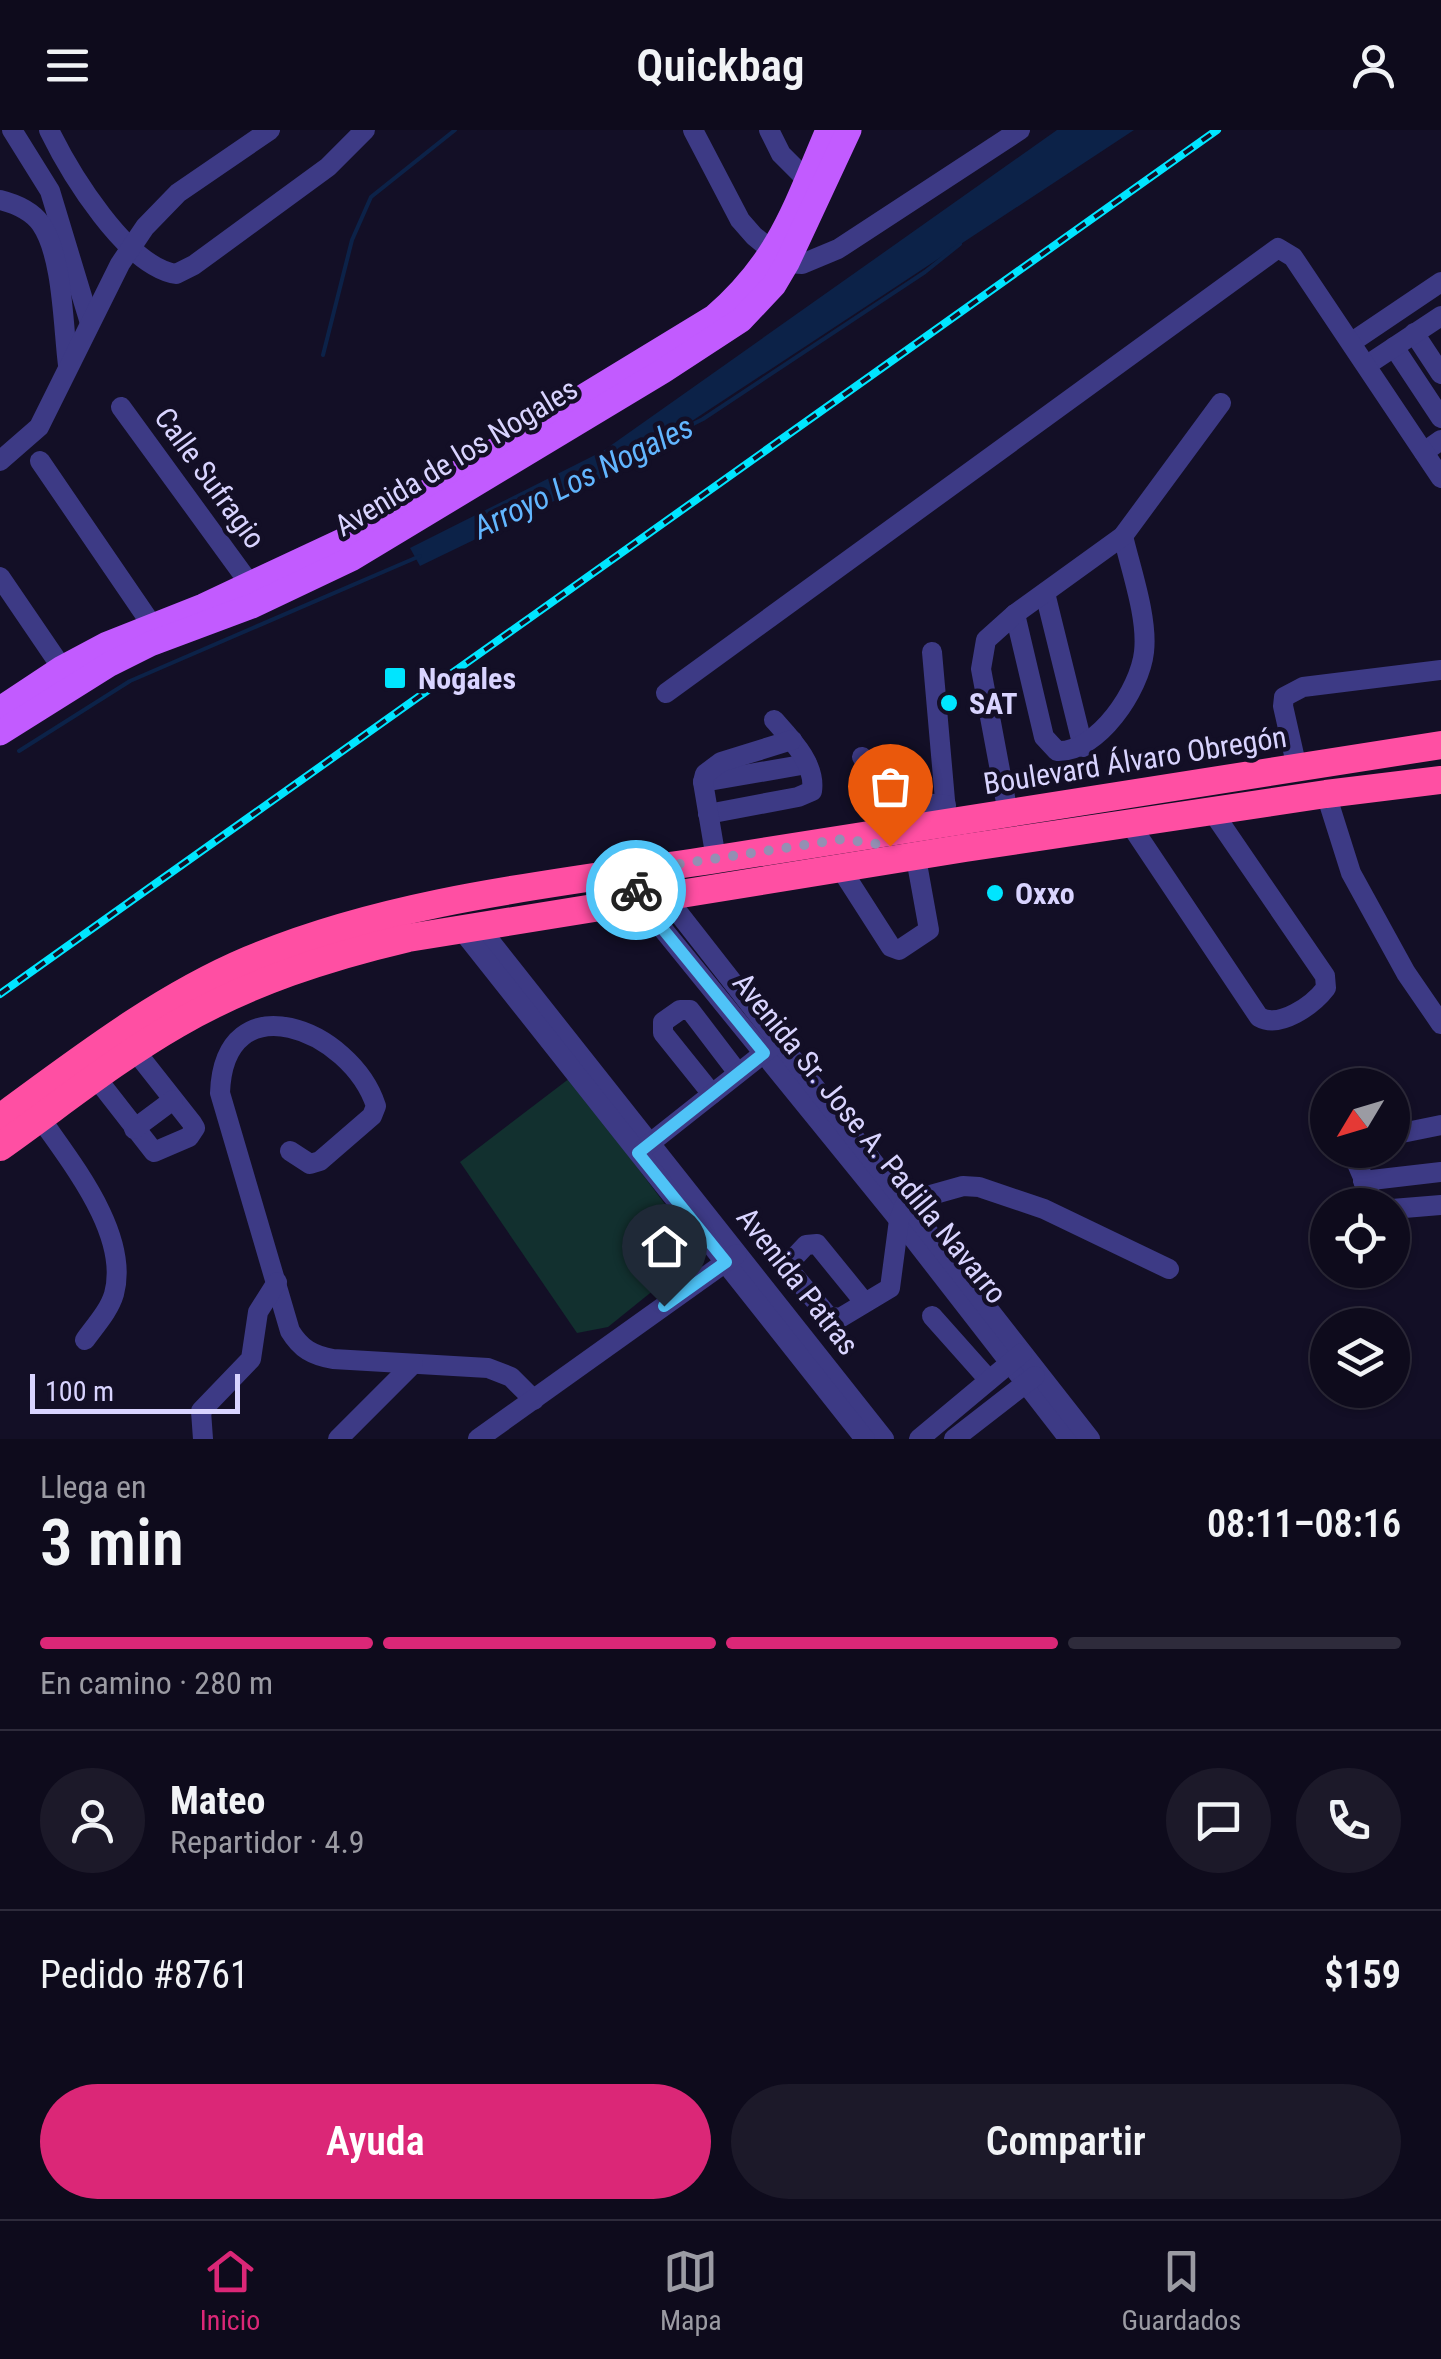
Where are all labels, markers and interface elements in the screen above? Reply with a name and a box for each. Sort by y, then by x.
icon: menu [40,38,95,93]
icon: person [1346,38,1401,93]
text: Quickbag [636,39,805,92]
street label: Avenida de los Nogales [328,371,584,543]
street label: Calle Sufragio [147,401,273,555]
water label: Arroyo Los Nogales [465,407,699,548]
place label: Nogales [418,661,516,696]
marker: Nogales [382,665,408,691]
place label: SAT [969,686,1018,721]
marker: SAT [938,692,960,714]
street label: Boulevard Álvaro Obregón [981,719,1289,801]
pin [848,744,933,847]
icon: bag [863,759,918,814]
courier [586,840,686,940]
icon: bike [609,863,664,918]
place label: Oxxo [1015,876,1075,911]
marker: Oxxo [984,882,1006,904]
street label: Avenida Sr. Jose A. Padilla Navarro [726,966,1014,1310]
north arrow [1310,1068,1410,1168]
map controls [1310,1068,1410,1408]
button: locate [1310,1188,1410,1288]
street label: Avenida Patras [730,1200,866,1362]
pin [622,1204,707,1307]
icon: home [637,1219,692,1274]
button: layers [1310,1308,1410,1408]
scale bar [30,1369,240,1414]
text: 100 m [45,1375,114,1408]
text: Llega en [40,1468,147,1506]
text: 08:11–08:16 [1207,1502,1401,1546]
text: 3 min [40,1505,184,1581]
text: En camino · 280 m [40,1664,273,1702]
button: person [40,1768,145,1873]
button: chat [1166,1768,1271,1873]
button: phone [1296,1768,1401,1873]
text: Mateo [170,1779,265,1823]
text: Repartidor · 4.9 [170,1823,365,1861]
text: Pedido #8761 [40,1953,249,1997]
text: $159 [1324,1953,1401,1997]
button: Ayuda [40,2084,711,2199]
button: Compartir [731,2084,1401,2199]
tab: Inicio [200,2244,260,2337]
tab: Mapa [660,2244,722,2337]
tab: Guardados [1121,2244,1241,2337]

